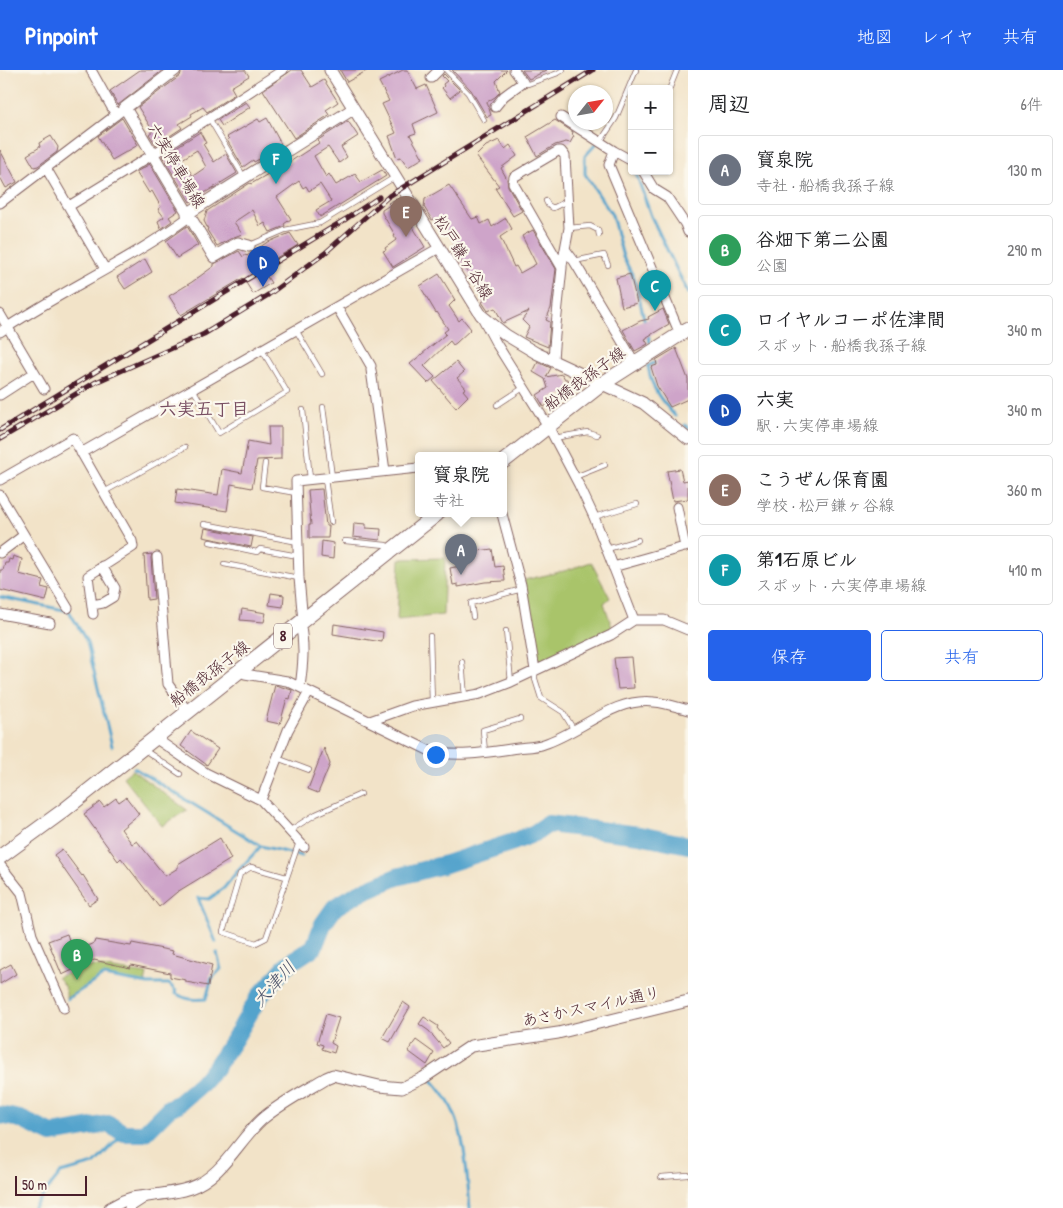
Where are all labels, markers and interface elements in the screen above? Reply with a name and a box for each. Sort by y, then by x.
text: Pinpoint [25,19,97,51]
text: 地図 [857,24,893,49]
text: レイヤ [921,24,974,49]
text: 共有 [1002,24,1038,49]
north arrow [568,85,613,130]
map controls [628,85,673,175]
button: + [628,85,673,130]
text: 周辺 [708,89,750,118]
text: 6件 [1021,93,1043,115]
street label: 六実停車場線 [143,118,211,212]
button: − [628,130,673,175]
pin: F [260,143,292,184]
text: 寳泉院 [756,146,813,172]
text: A [721,159,729,181]
text: 130 m [1007,159,1042,181]
text: 寺社 · 船橋我孫子線 [756,174,895,196]
pin: E [390,196,422,237]
street label: 松戸鎌ヶ谷線 [429,210,499,304]
text: 谷畑下第二公園 [756,226,889,252]
text: B [721,239,729,261]
text: 290 m [1007,239,1042,261]
pin: D [247,246,279,287]
text: 公園 [756,254,788,276]
pin: C [639,270,671,311]
text: ロイヤルコーポ佐津間 [756,306,946,332]
text: C [721,319,729,341]
text: 340 m [1007,319,1042,341]
text: スポット · 船橋我孫子線 [756,334,927,356]
street label: 船橋我孫子線 [539,341,629,415]
text: 六実 [756,386,794,412]
district label: 六実五丁目 [159,396,249,421]
text: D [721,399,729,421]
text: 340 m [1007,399,1042,421]
text: 駅 · 六実停車場線 [756,414,879,436]
popup [415,452,507,517]
text: 寳泉院 [432,461,490,487]
text: こうぜん保育園 [756,466,889,492]
text: E [721,479,729,501]
text: 360 m [1007,479,1042,501]
text: 寺社 [432,489,465,511]
text: 学校 · 松戸鎌ヶ谷線 [756,494,895,516]
pin: A [445,534,477,575]
text: 第1石原ビル [756,546,858,572]
text: F [722,559,728,581]
text: 410 m [1008,559,1042,581]
text: スポット · 六実停車場線 [756,574,927,596]
road number: 8 [274,624,292,648]
button: 保存 [708,630,871,681]
button: 共有 [881,630,1043,681]
street label: 船橋我孫子線 [164,635,254,711]
your location [423,742,449,768]
pin: B [61,939,93,980]
water label: 大津川 [246,955,301,1012]
street label: あさかスマイル通り [520,981,662,1031]
scale bar [15,1173,88,1196]
text: 50 m [22,1175,47,1194]

